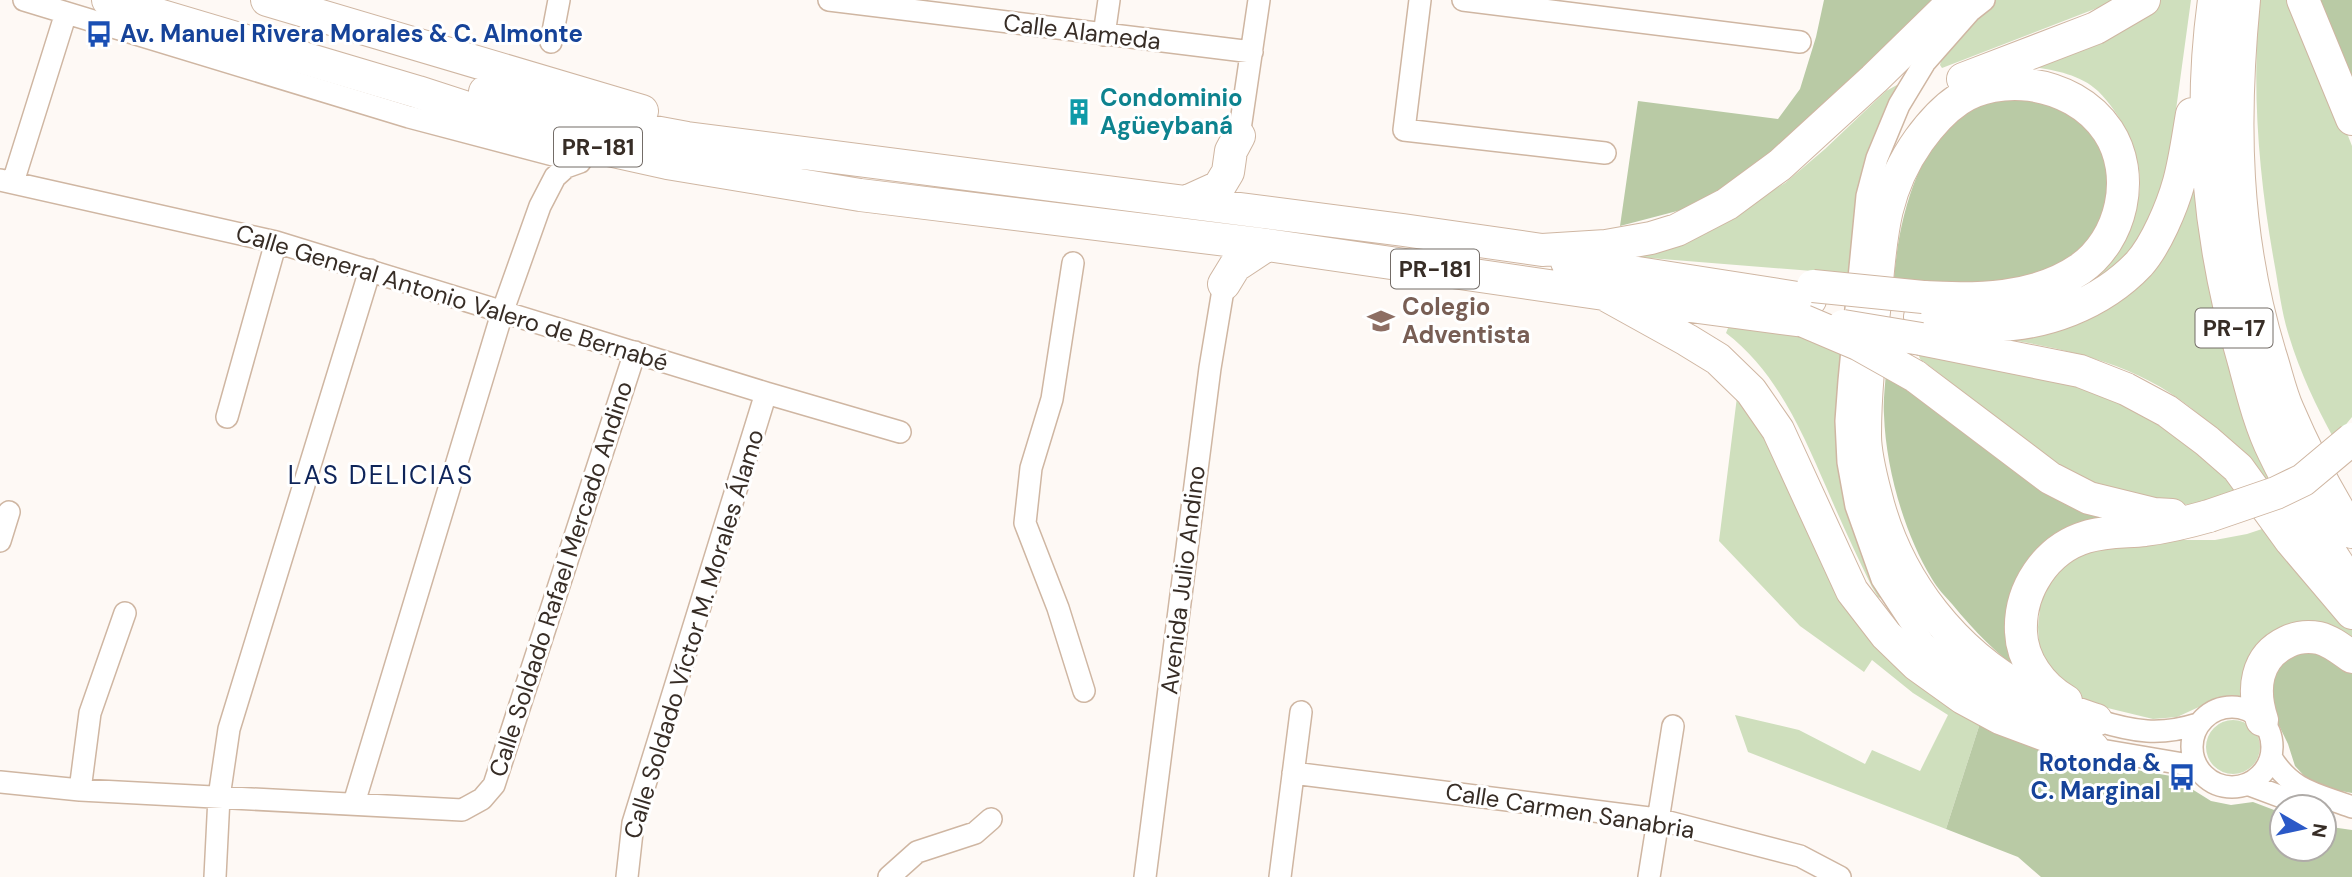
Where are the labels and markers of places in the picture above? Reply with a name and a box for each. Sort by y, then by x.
place label: Av. Manuel Rivera Morales & C. Almonte [120,18,583,49]
bus stop icon: Av. Manuel Rivera Morales & C. Almonte [84,19,114,49]
place label: Condominio Agüeybaná [1100,82,1243,141]
building icon: Condominio Agüeybaná [1064,97,1094,127]
place label: Colegio Adventista [1402,291,1530,350]
school or university icon: Colegio Adventista [1366,306,1396,336]
place label: Rotonda & C. Marginal [2031,747,2161,806]
bus stop icon: Rotonda & C. Marginal [2167,762,2197,792]

